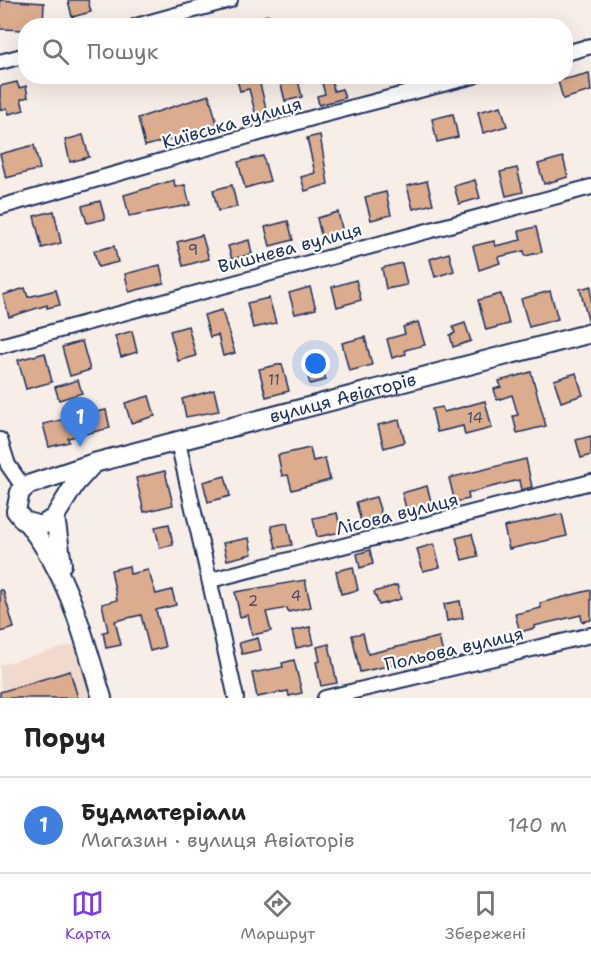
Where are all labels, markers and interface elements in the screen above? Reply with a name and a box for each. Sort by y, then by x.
search box [18,18,573,84]
icon: search [39,35,72,68]
text: Пошук [87,37,158,66]
street label: Київська вулиця [159,92,305,154]
street label: Вишнева вулиця [215,217,365,279]
house number: 9 [188,240,198,260]
your location [301,349,330,378]
street label: вулиця Авіаторів [267,367,419,429]
house number: 11 [268,370,280,390]
pin: 1 [60,398,100,447]
house number: 14 [467,408,483,428]
street label: Лісова вулиця [333,487,461,541]
house number: 4 [291,586,301,606]
house number: 2 [248,591,258,611]
street label: Польова вулиця [382,621,526,677]
text: Поруч [24,720,106,755]
text: Будматеріали [81,798,246,827]
text: 1 [39,812,48,838]
text: 140 m [508,812,567,838]
text: Магазин · вулиця Авіаторів [81,827,354,853]
tab: Карта [65,887,111,944]
tab: Маршрут [241,887,315,944]
tab: Збережені [445,887,526,944]

